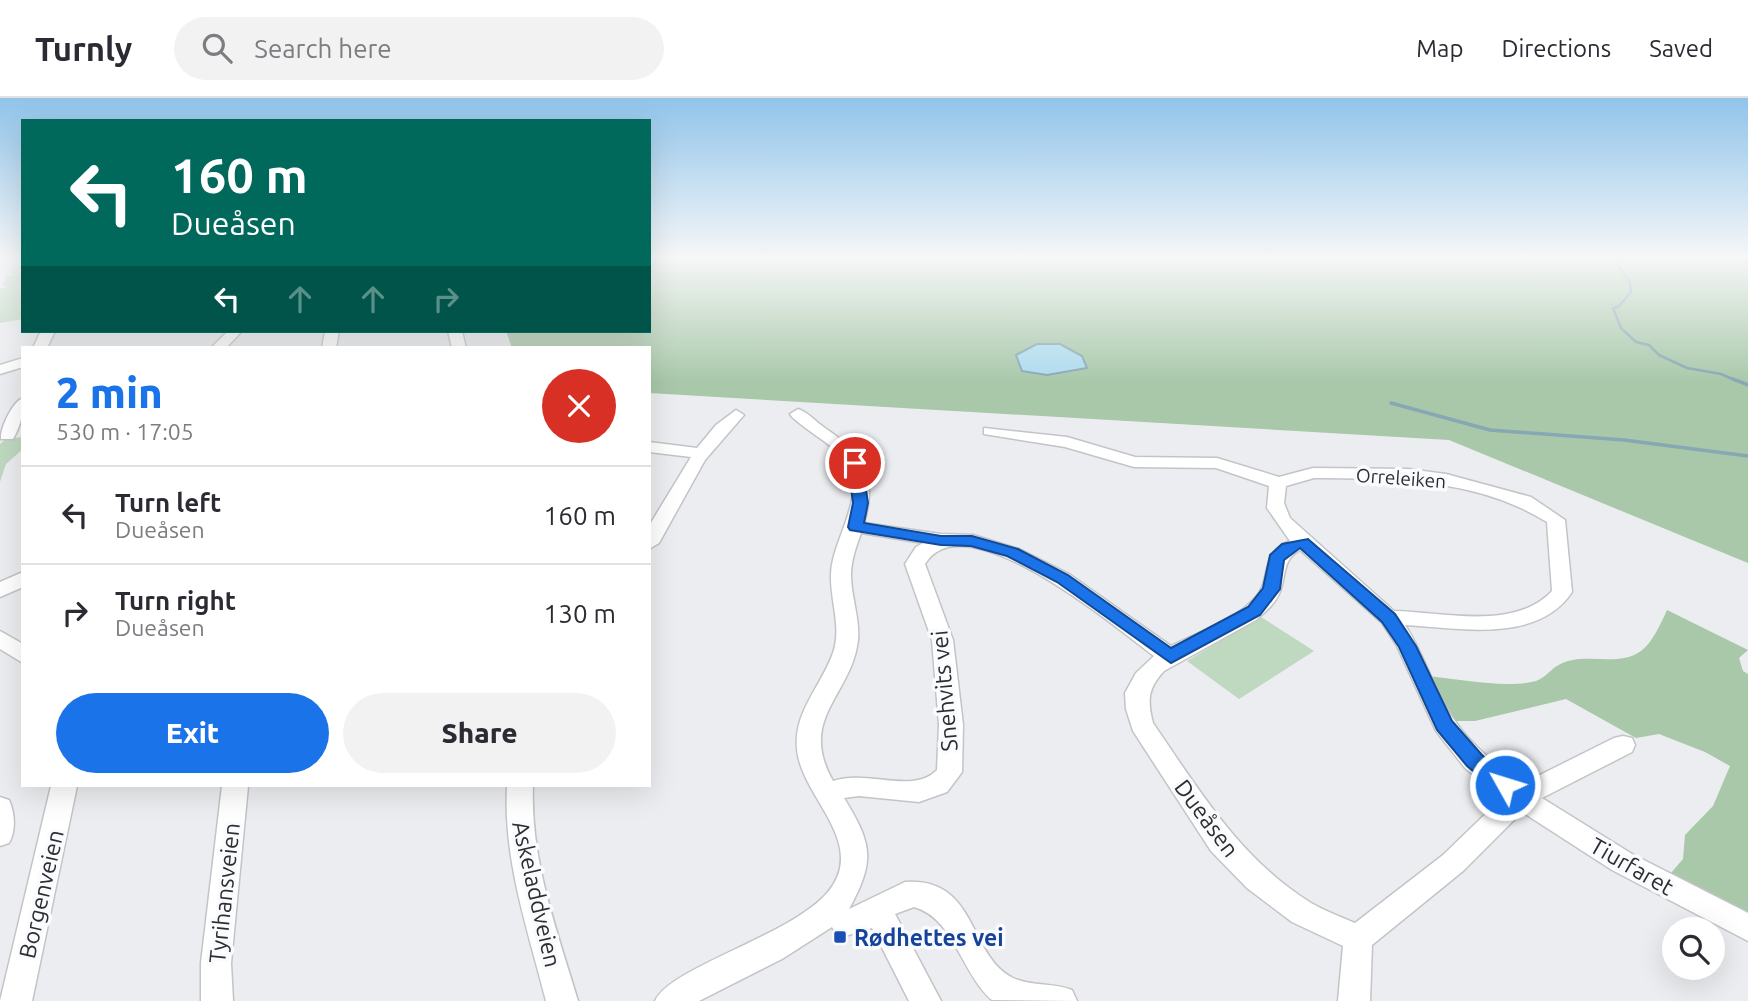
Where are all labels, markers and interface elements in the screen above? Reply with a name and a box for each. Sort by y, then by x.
search box [174,17,664,80]
icon: search [198,29,236,67]
text: Turnly [35,30,132,67]
text: Search here [254,34,392,63]
text: Map [1416,35,1463,62]
text: Directions [1501,35,1611,62]
text: Saved [1649,35,1713,62]
icon: left [56,147,147,238]
text: 160 m [171,147,308,202]
text: Dueåsen [171,205,296,241]
icon: left [208,280,246,318]
icon: ahead [281,280,319,318]
icon: ahead [354,280,392,318]
icon: right [427,280,465,318]
text: 2 min [56,369,163,416]
button: close [542,369,616,443]
text: 530 m · 17:05 [56,419,194,444]
pin [825,433,885,493]
icon: arrive [836,444,874,482]
street label: Orreleiken [1355,464,1447,492]
text: Turn left [115,488,221,517]
icon: left [56,496,94,534]
text: 160 m [544,501,616,530]
text: Dueåsen [115,517,205,542]
text: Turn right [115,586,236,615]
icon: right [56,594,94,632]
text: 130 m [544,599,616,628]
text: Dueåsen [115,615,205,640]
street label: Snehvits vei [926,629,962,753]
button: Exit [56,693,329,773]
button: Share [343,693,616,773]
position arrow [1468,748,1542,822]
street label: Dueåsen [1170,775,1244,861]
street label: Askeladdveien [508,818,566,970]
street label: Tyrihansveien [204,822,244,964]
street label: Borgenveien [14,827,68,961]
street label: Tiurfaret [1586,832,1678,900]
map controls [1662,917,1725,980]
button: search [1662,917,1725,980]
place label: Rødhettes vei [854,925,1004,950]
marker: Rødhettes vei [832,929,848,945]

